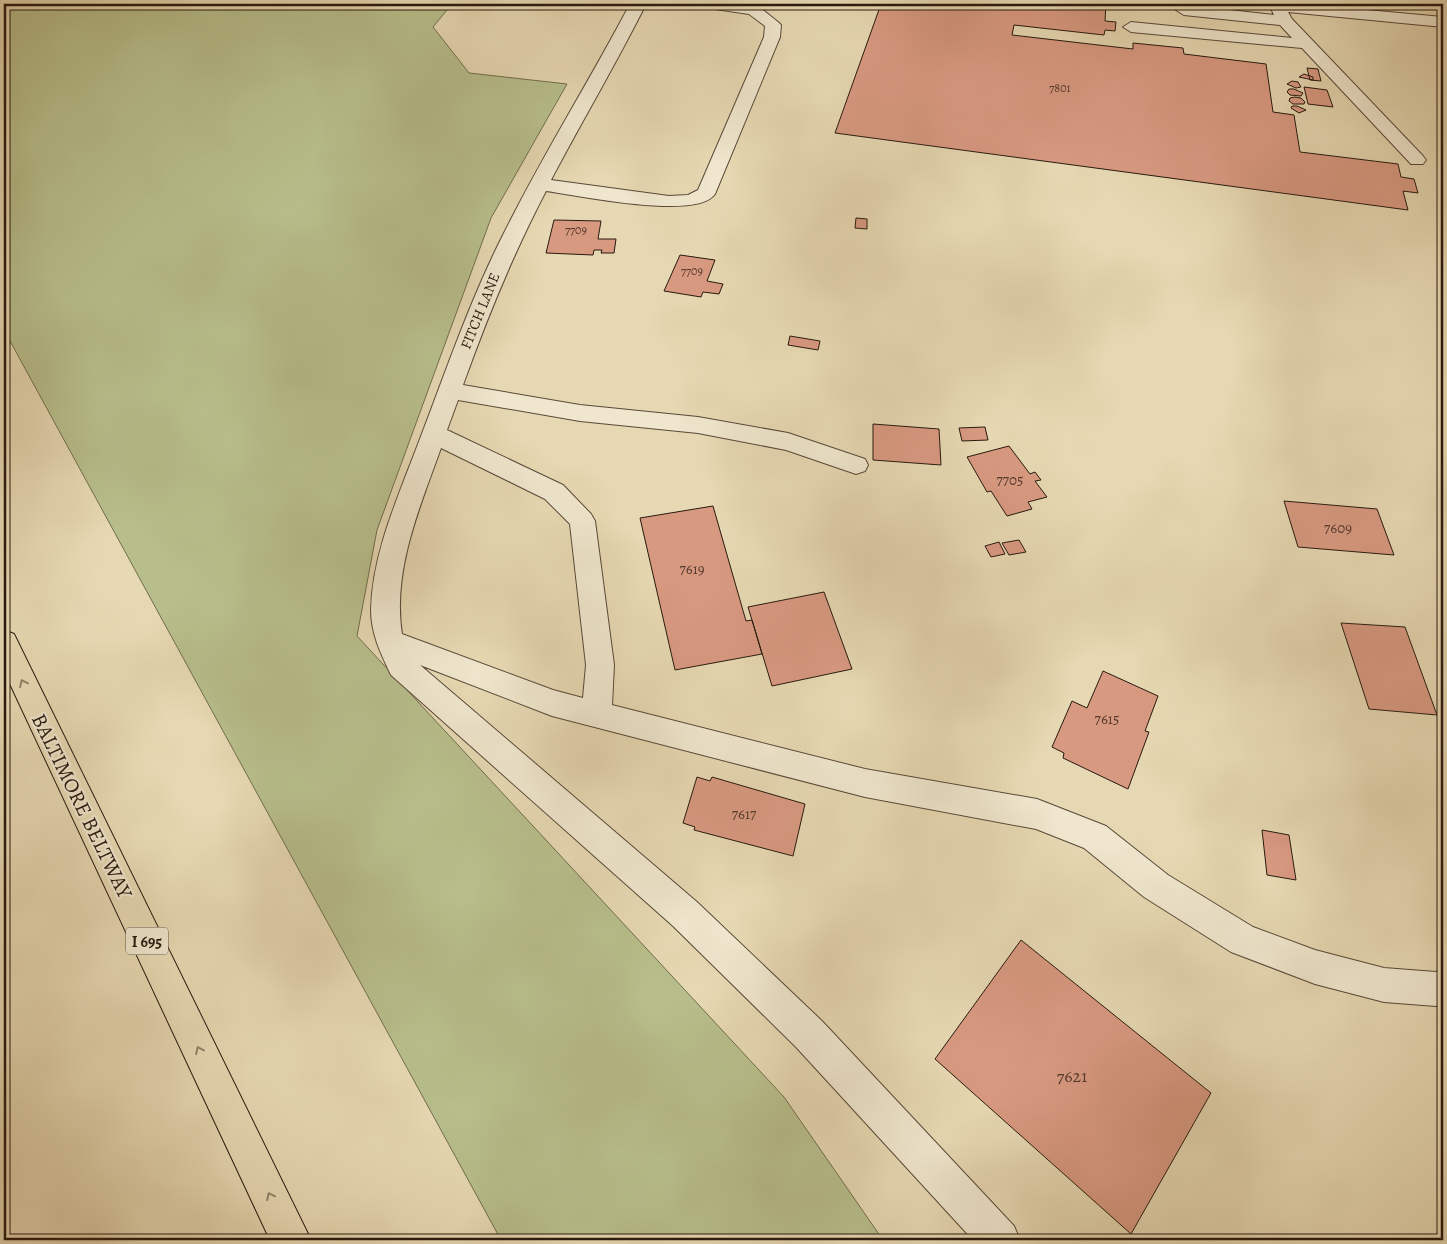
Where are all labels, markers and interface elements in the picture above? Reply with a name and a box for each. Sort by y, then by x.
house number: 7801 [1049,80,1071,96]
house number: 7709 [565,222,587,238]
house number: 7709 [681,263,703,279]
street label: FITCH LANE [456,270,504,352]
house number: 7705 [996,470,1024,490]
house number: 7609 [1324,518,1352,538]
house number: 7619 [679,559,705,579]
one-way arrow [19,679,29,688]
street label: BALTIMORE BELTWAY [25,709,139,904]
house number: 7615 [1095,709,1119,729]
house number: 7617 [732,804,757,824]
road number: I 695 [126,928,168,954]
one-way arrow [195,1046,205,1055]
house number: 7621 [1057,1064,1087,1088]
one-way arrow [265,1192,276,1201]

